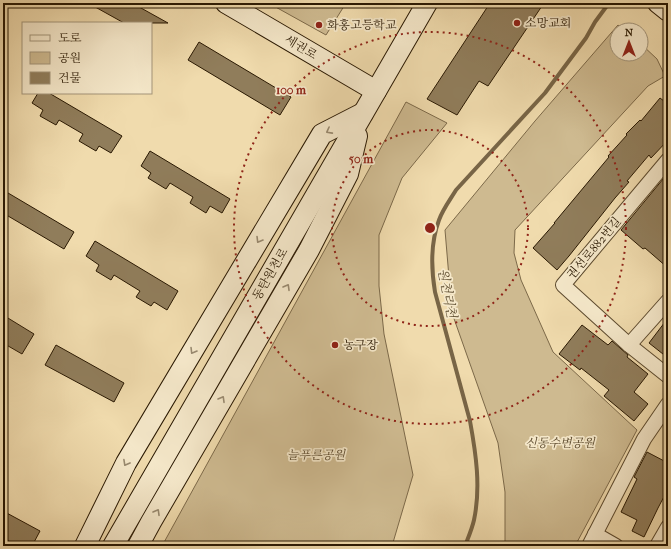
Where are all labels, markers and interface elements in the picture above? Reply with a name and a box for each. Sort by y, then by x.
place label: 소망교회 [525,16,571,30]
place label: 화홍고등학교 [327,18,397,32]
marker: 소망교회 [512,18,522,28]
marker: 화홍고등학교 [314,20,324,30]
legend [22,22,152,94]
north arrow [609,22,649,62]
text: N [625,26,634,39]
text: 도로 [58,31,82,45]
street label: 세권로 [282,32,320,62]
text: 공원 [58,51,81,65]
text: 건물 [58,71,82,85]
text: 100 m [276,83,307,97]
one-way arrow [325,126,333,134]
text: 50 m [349,152,374,166]
street label: 권선로882번길 [564,214,624,282]
centre of rings [423,221,437,235]
one-way arrow [257,236,264,243]
street label: 동탄원천로 [249,245,291,303]
water label: 원천리천 [435,267,460,321]
one-way arrow [283,284,290,291]
place label: 농구장 [343,338,378,352]
marker: 농구장 [330,340,340,350]
one-way arrow [190,347,197,354]
one-way arrow [218,396,225,403]
park label: 신동수변공원 [525,436,596,450]
park label: 늘푸른공원 [287,448,346,462]
one-way arrow [124,459,131,466]
one-way arrow [153,509,160,516]

